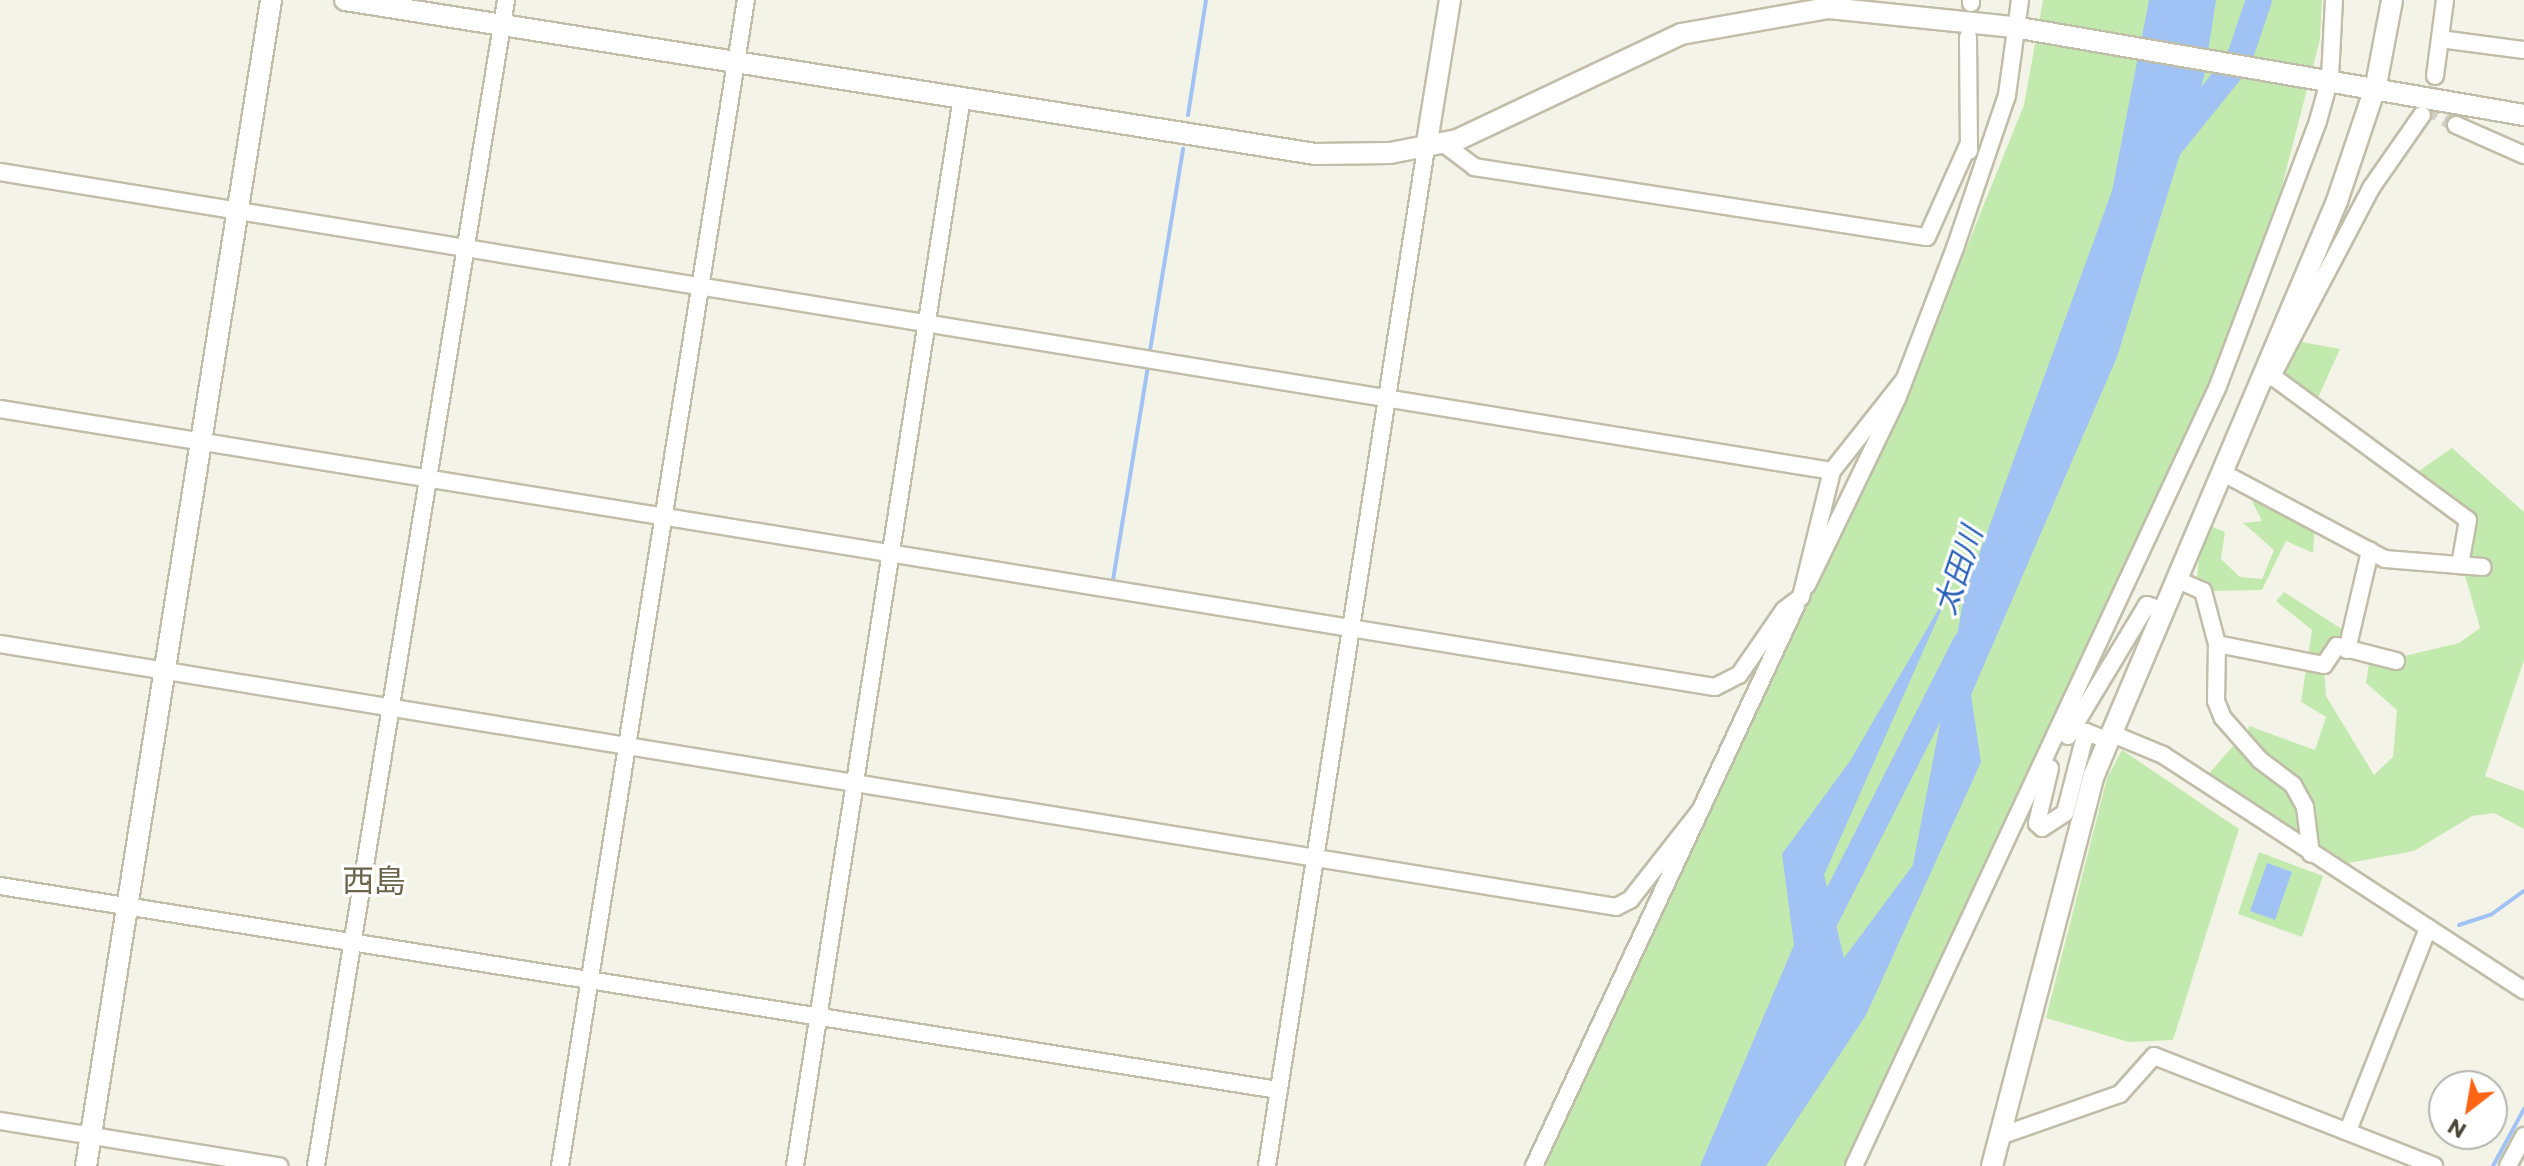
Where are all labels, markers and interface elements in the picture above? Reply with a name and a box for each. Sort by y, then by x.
water label: 太田川 [1925,522,1989,618]
district label: 西島 [342,860,406,898]
north arrow [2428,1070,2508,1150]
text: N [2442,1113,2470,1145]

